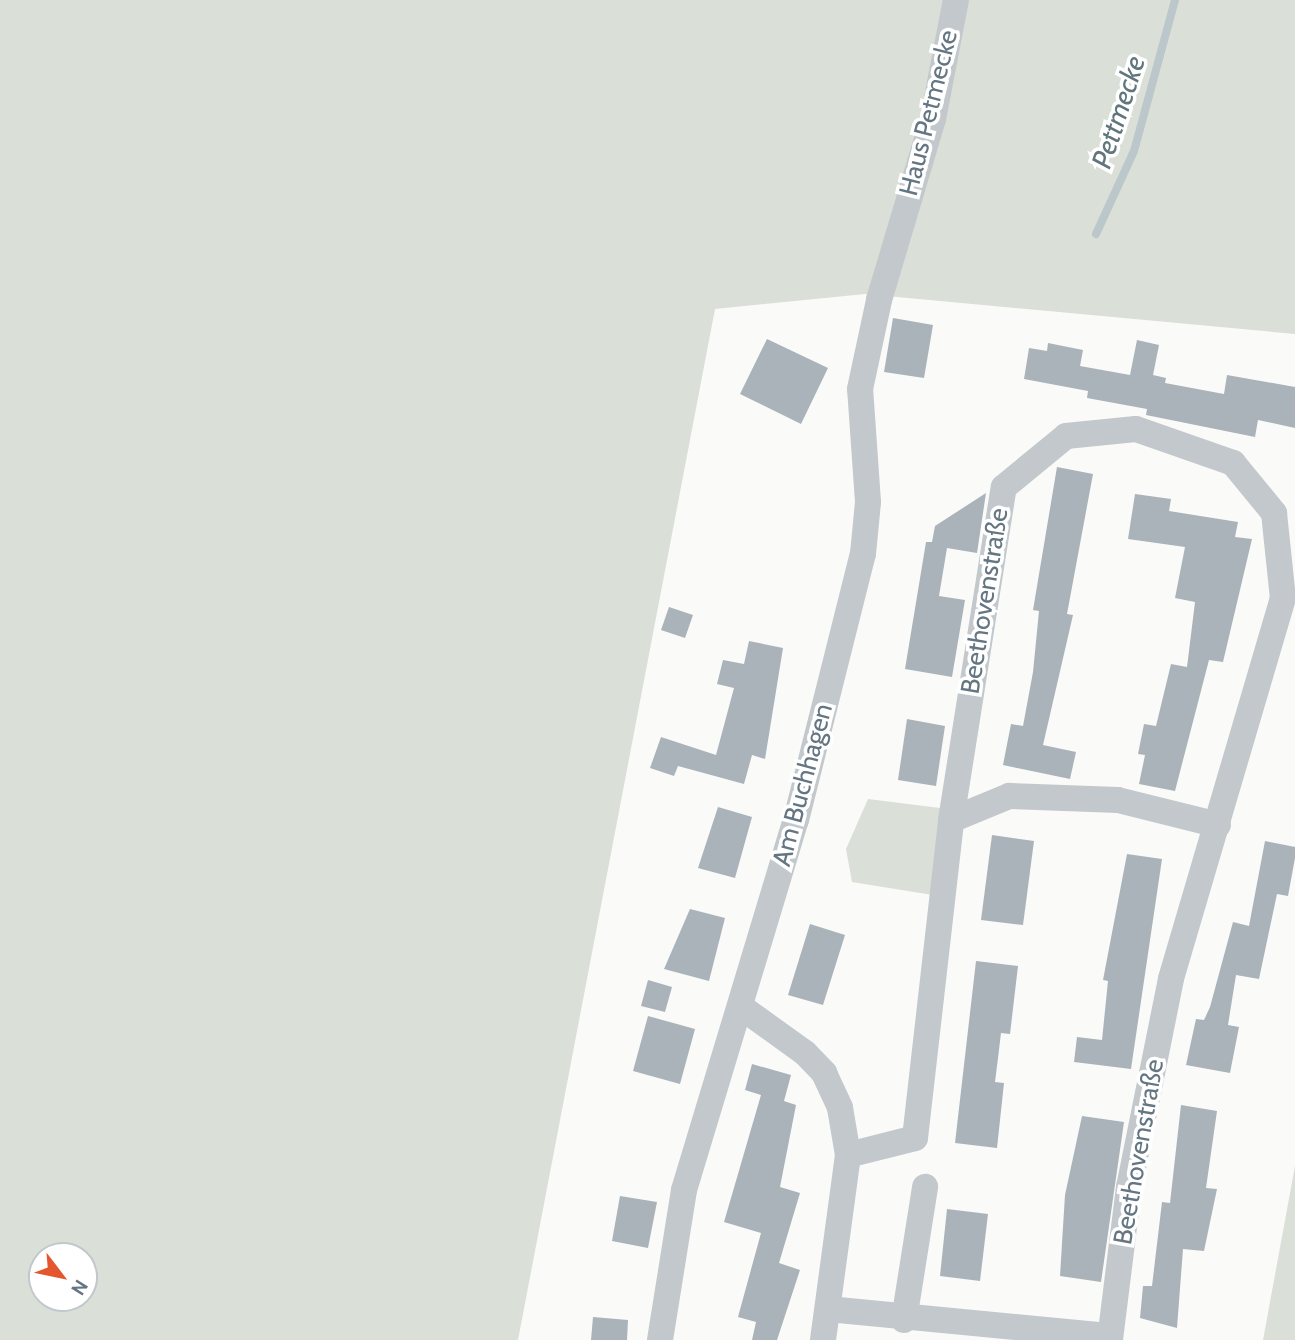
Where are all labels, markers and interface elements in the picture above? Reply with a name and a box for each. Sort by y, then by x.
street label: Haus Petmecke [893,27,965,199]
water label: Pettmecke [1084,52,1152,172]
street label: Beethovenstraße [955,506,1015,696]
street label: Am Buchhagen [766,700,840,870]
street label: Beethovenstraße [1107,1057,1171,1247]
north arrow [28,1242,98,1312]
text: N [66,1276,93,1299]

